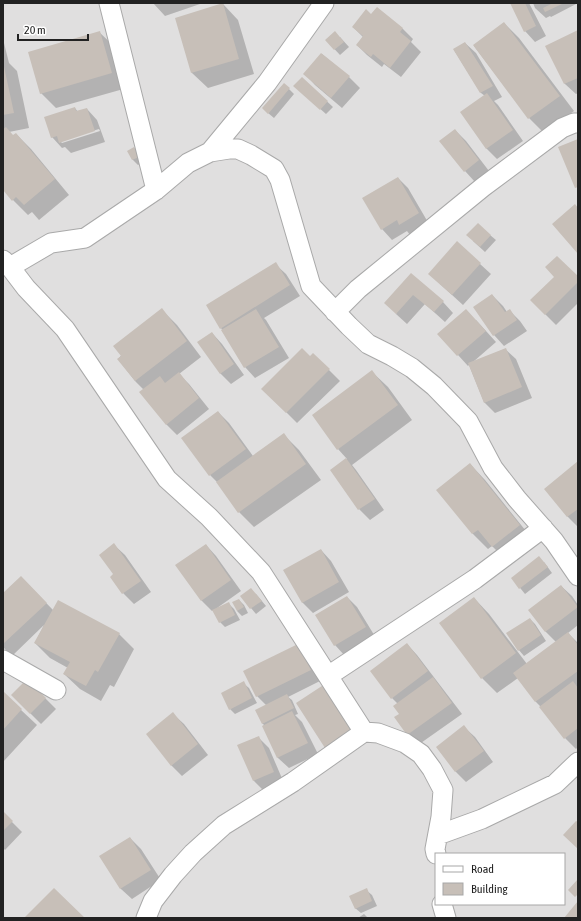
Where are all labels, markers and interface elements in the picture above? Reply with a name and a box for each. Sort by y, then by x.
scale bar [18,16,88,42]
text: 20 m [24,23,46,37]
legend [435,853,565,905]
text: Road [471,862,494,876]
text: Building [471,882,509,896]

